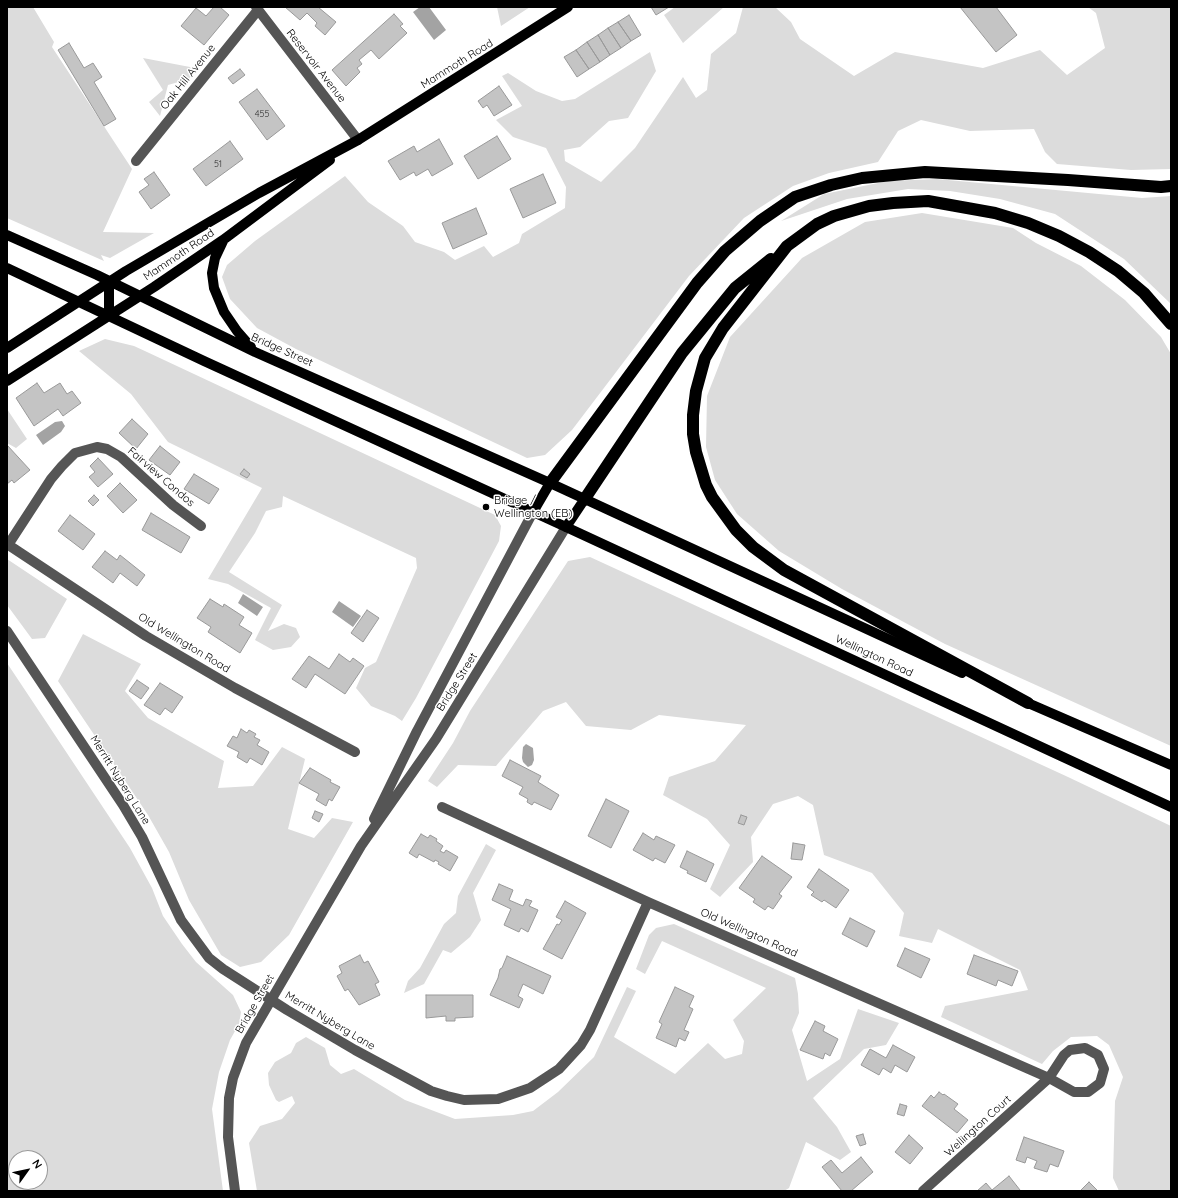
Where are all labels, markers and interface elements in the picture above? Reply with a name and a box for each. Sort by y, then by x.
street label: Reservoir Avenue [283,27,349,105]
street label: Mammoth Road [418,36,496,92]
street label: Oak Hill Avenue [158,42,218,112]
house number: 455 [255,109,269,119]
house number: 51 [214,159,222,169]
street label: Mammoth Road [141,226,217,284]
street label: Bridge Street [249,330,315,370]
street label: Fairview Condos [125,444,197,510]
place label: Bridge / Wellington (EB) [494,494,573,520]
marker: Bridge / Wellington (EB) [481,502,491,512]
street label: Old Wellington Road [136,610,232,676]
street label: Wellington Road [833,632,915,680]
street label: Bridge Street [434,650,480,714]
street label: Merritt Nyberg Lane [87,733,153,827]
street label: Old Wellington Road [698,906,800,960]
street label: Bridge Street [233,972,277,1036]
street label: Merritt Nyberg Lane [283,989,377,1053]
street label: Wellington Court [942,1093,1014,1159]
north arrow [8,1150,48,1190]
text: N [29,1157,45,1171]

